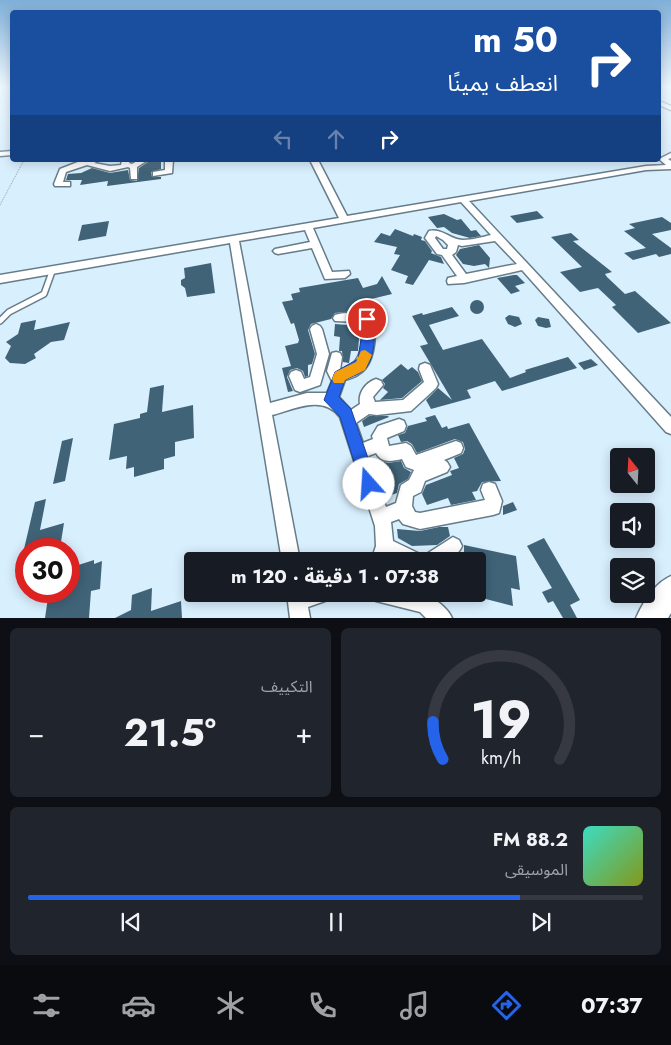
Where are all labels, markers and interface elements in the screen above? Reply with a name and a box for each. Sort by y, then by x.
text: 50 m [473,15,558,65]
icon: right [576,30,641,95]
text: انعطف يمينًا [448,67,558,99]
icon: left [269,125,297,153]
icon: ahead [322,125,350,153]
icon: right [375,125,403,153]
pin [346,298,388,340]
icon: arrive [353,305,381,333]
north arrow [610,448,655,492]
map controls [610,448,655,603]
position arrow [342,457,394,509]
button: sound [610,503,655,548]
speed limit sign: 30 [15,538,80,603]
button: layers [610,558,655,603]
text: 07:38 · 1 دقيقة · 120 m [231,563,439,590]
text: التكييف [261,675,313,698]
text: 19 [470,682,531,758]
text: 21.5° [124,705,216,760]
text: − [28,713,45,754]
text: + [295,713,312,754]
text: km/h [481,745,521,771]
text: 88.2 FM [493,826,568,853]
text: الموسيقى [505,858,568,881]
icon: previous [117,908,145,936]
icon: pause [322,908,350,936]
icon: next [527,908,555,936]
icon: filters [29,988,64,1023]
icon: car [121,988,156,1023]
icon: climate [213,988,248,1023]
icon: phone [305,988,340,1023]
icon: music [397,988,432,1023]
icon: directions [489,988,524,1023]
text: 07:37 [581,989,642,1021]

